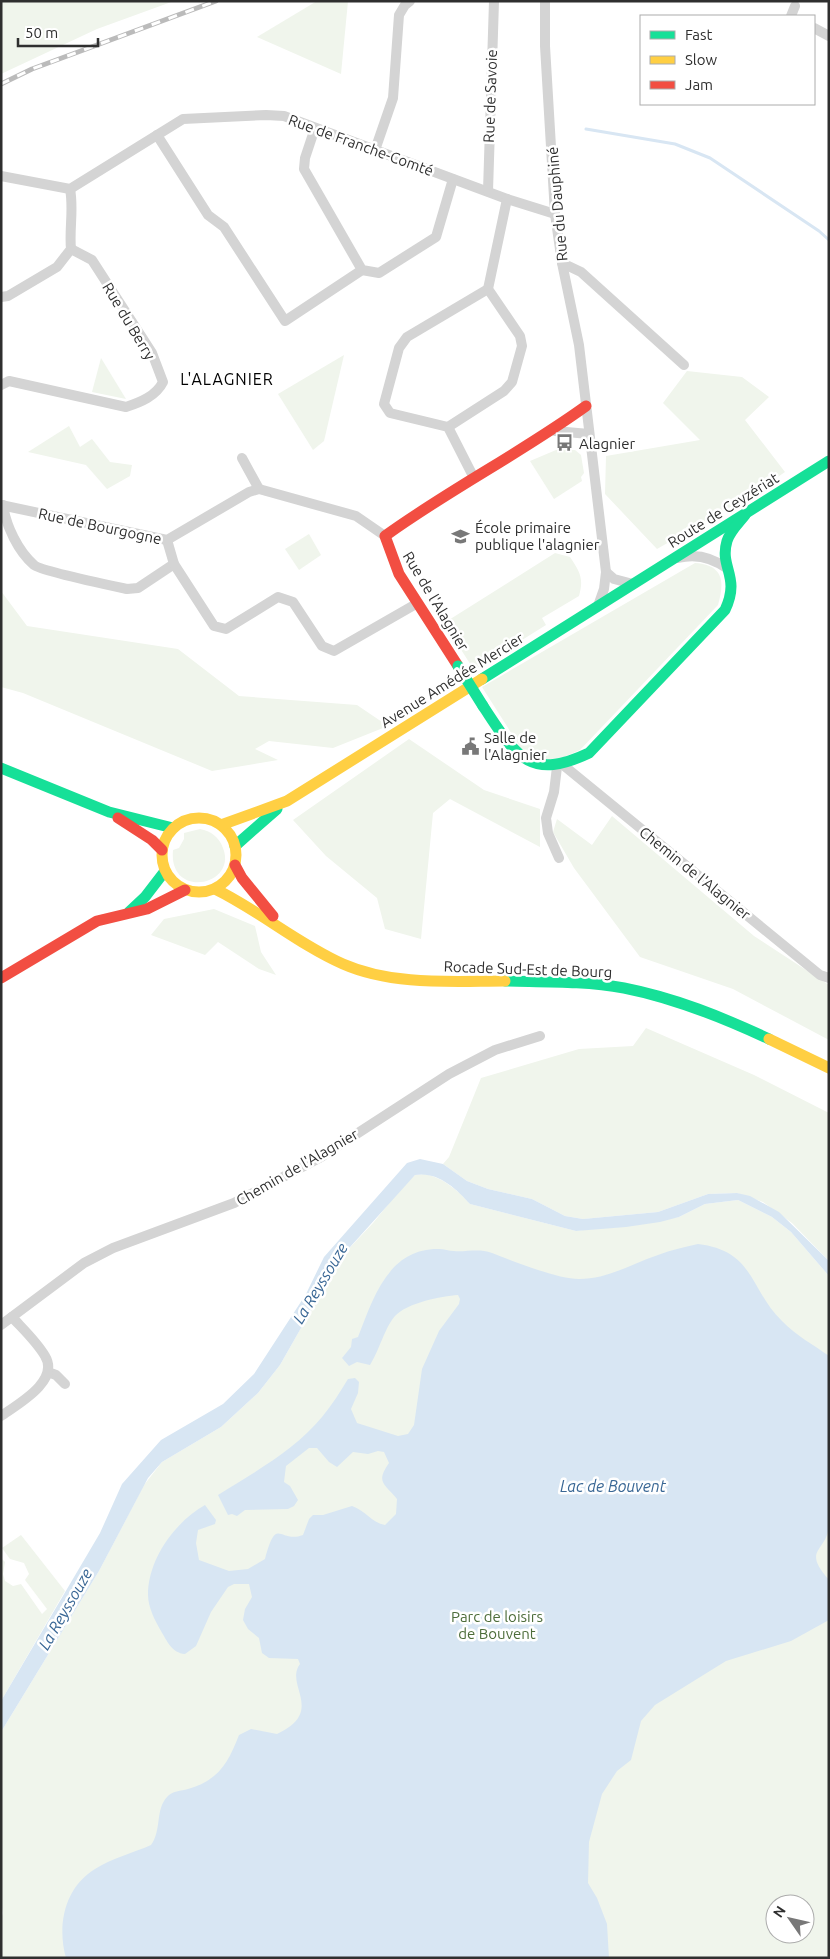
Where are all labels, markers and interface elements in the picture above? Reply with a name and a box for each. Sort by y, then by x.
scale bar [18,15,98,47]
legend [640,15,815,105]
text: 50 m [25,24,58,41]
text: Fast [685,26,713,43]
street label: Rue de Savoie [480,49,500,143]
text: Slow [685,51,718,68]
text: Jam [685,76,713,93]
street label: Rue de Franche-Comté [286,111,436,179]
street label: Rue du Dauphiné [544,146,570,262]
street label: Rue du Berry [99,279,159,363]
district label: L'ALAGNIER [180,370,274,388]
bus stop icon: Alagnier [555,433,575,453]
place label: Alagnier [579,435,636,452]
street label: Route de Ceyzériat [664,469,782,551]
street label: Rue de Bourgogne [37,505,163,547]
place label: École primaire publique l'alagnier [475,519,600,553]
school or university icon: École primaire publique l'alagnier [451,526,471,546]
street label: Rue de l'Alagnier [400,548,473,654]
street label: Avenue Amédée Mercier [377,629,527,731]
place label: Salle de l'Alagnier [484,729,547,763]
public building icon: Salle de l'Alagnier [460,736,480,756]
street label: Chemin de l'Alagnier [636,823,754,923]
street label: Rocade Sud-Est de Bourg [443,958,613,980]
street label: Chemin de l'Alagnier [233,1125,361,1209]
water label: La Reyssouze [289,1240,351,1326]
water label: Lac de Bouvent [560,1477,667,1495]
water label: La Reyssouze [35,1565,95,1653]
park label: Parc de loisirs de Bouvent [451,1608,543,1642]
north arrow [765,1894,815,1944]
text: N [770,1903,789,1921]

